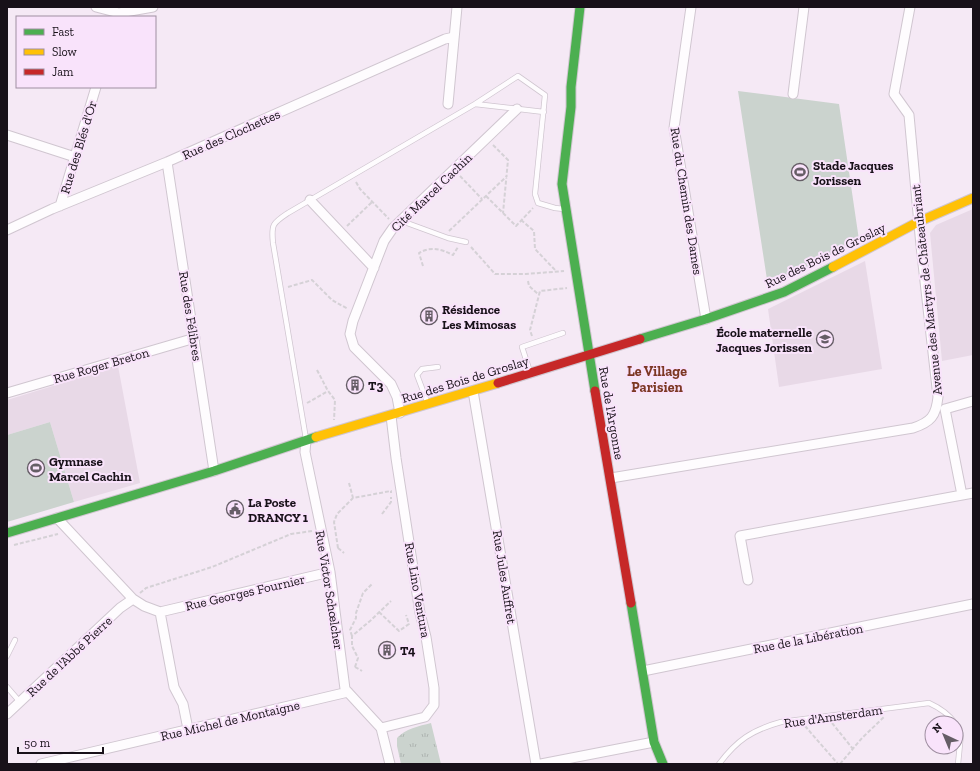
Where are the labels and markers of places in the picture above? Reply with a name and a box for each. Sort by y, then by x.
place label: Stade Jacques Jorissen [813,158,894,188]
sports icon: Stade Jacques Jorissen [790,162,810,182]
place label: Résidence Les Mimosas [442,302,516,332]
building icon: Résidence Les Mimosas [419,306,439,326]
place label: École maternelle Jacques Jorissen [716,325,813,355]
school or university icon: École maternelle Jacques Jorissen [815,329,835,349]
building icon: T3 [345,375,365,395]
place label: T3 [368,378,383,393]
place label: Gymnase Marcel Cachin [49,454,132,484]
sports icon: Gymnase Marcel Cachin [26,458,46,478]
place label: La Poste DRANCY 1 [248,495,309,525]
public building icon: La Poste DRANCY 1 [225,499,245,519]
building icon: T4 [377,640,397,660]
place label: T4 [400,643,416,658]

